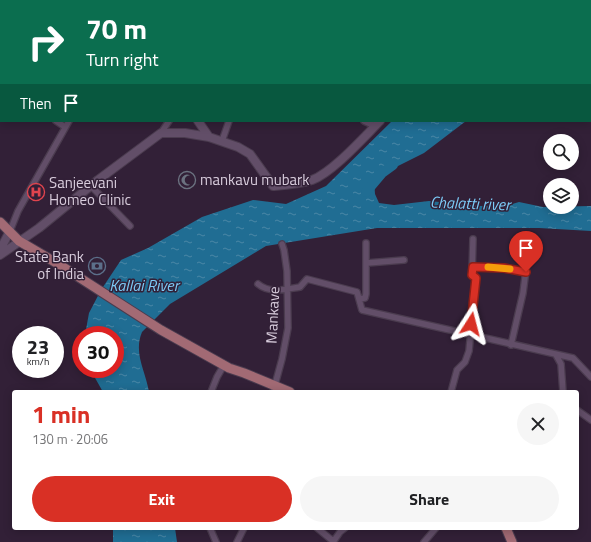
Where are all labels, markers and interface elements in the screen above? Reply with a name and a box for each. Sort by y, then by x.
text: 70 m [86,7,147,50]
icon: right [20,16,72,68]
text: Turn right [86,46,159,73]
text: Then [20,92,52,115]
icon: arrive [60,92,82,114]
map controls [543,134,579,214]
button: search [543,134,579,170]
place label: mankavu mubark [200,168,309,191]
mosque icon: mankavu mubark [177,170,197,190]
place label: Sanjeevani Homeo Clinic [49,171,131,211]
button: layers [543,178,579,214]
hospital icon: Sanjeevani Homeo Clinic [26,182,46,202]
water label: Chalatti river [429,190,513,216]
pin [509,231,543,272]
icon: arrive [515,237,537,259]
place label: State Bank of India [15,245,84,285]
bank icon: State Bank of India [87,256,107,276]
water label: Kallai River [109,273,181,297]
street label: Mankave [260,286,285,344]
position arrow [450,303,492,345]
speed limit sign: 30 [72,326,124,378]
text: 23 [27,331,49,362]
text: km/h [27,354,49,369]
text: 1 min [32,396,90,432]
button: close [517,403,559,445]
text: 130 m · 20:06 [32,429,108,449]
button: Exit [32,476,292,522]
button: Share [300,476,559,522]

